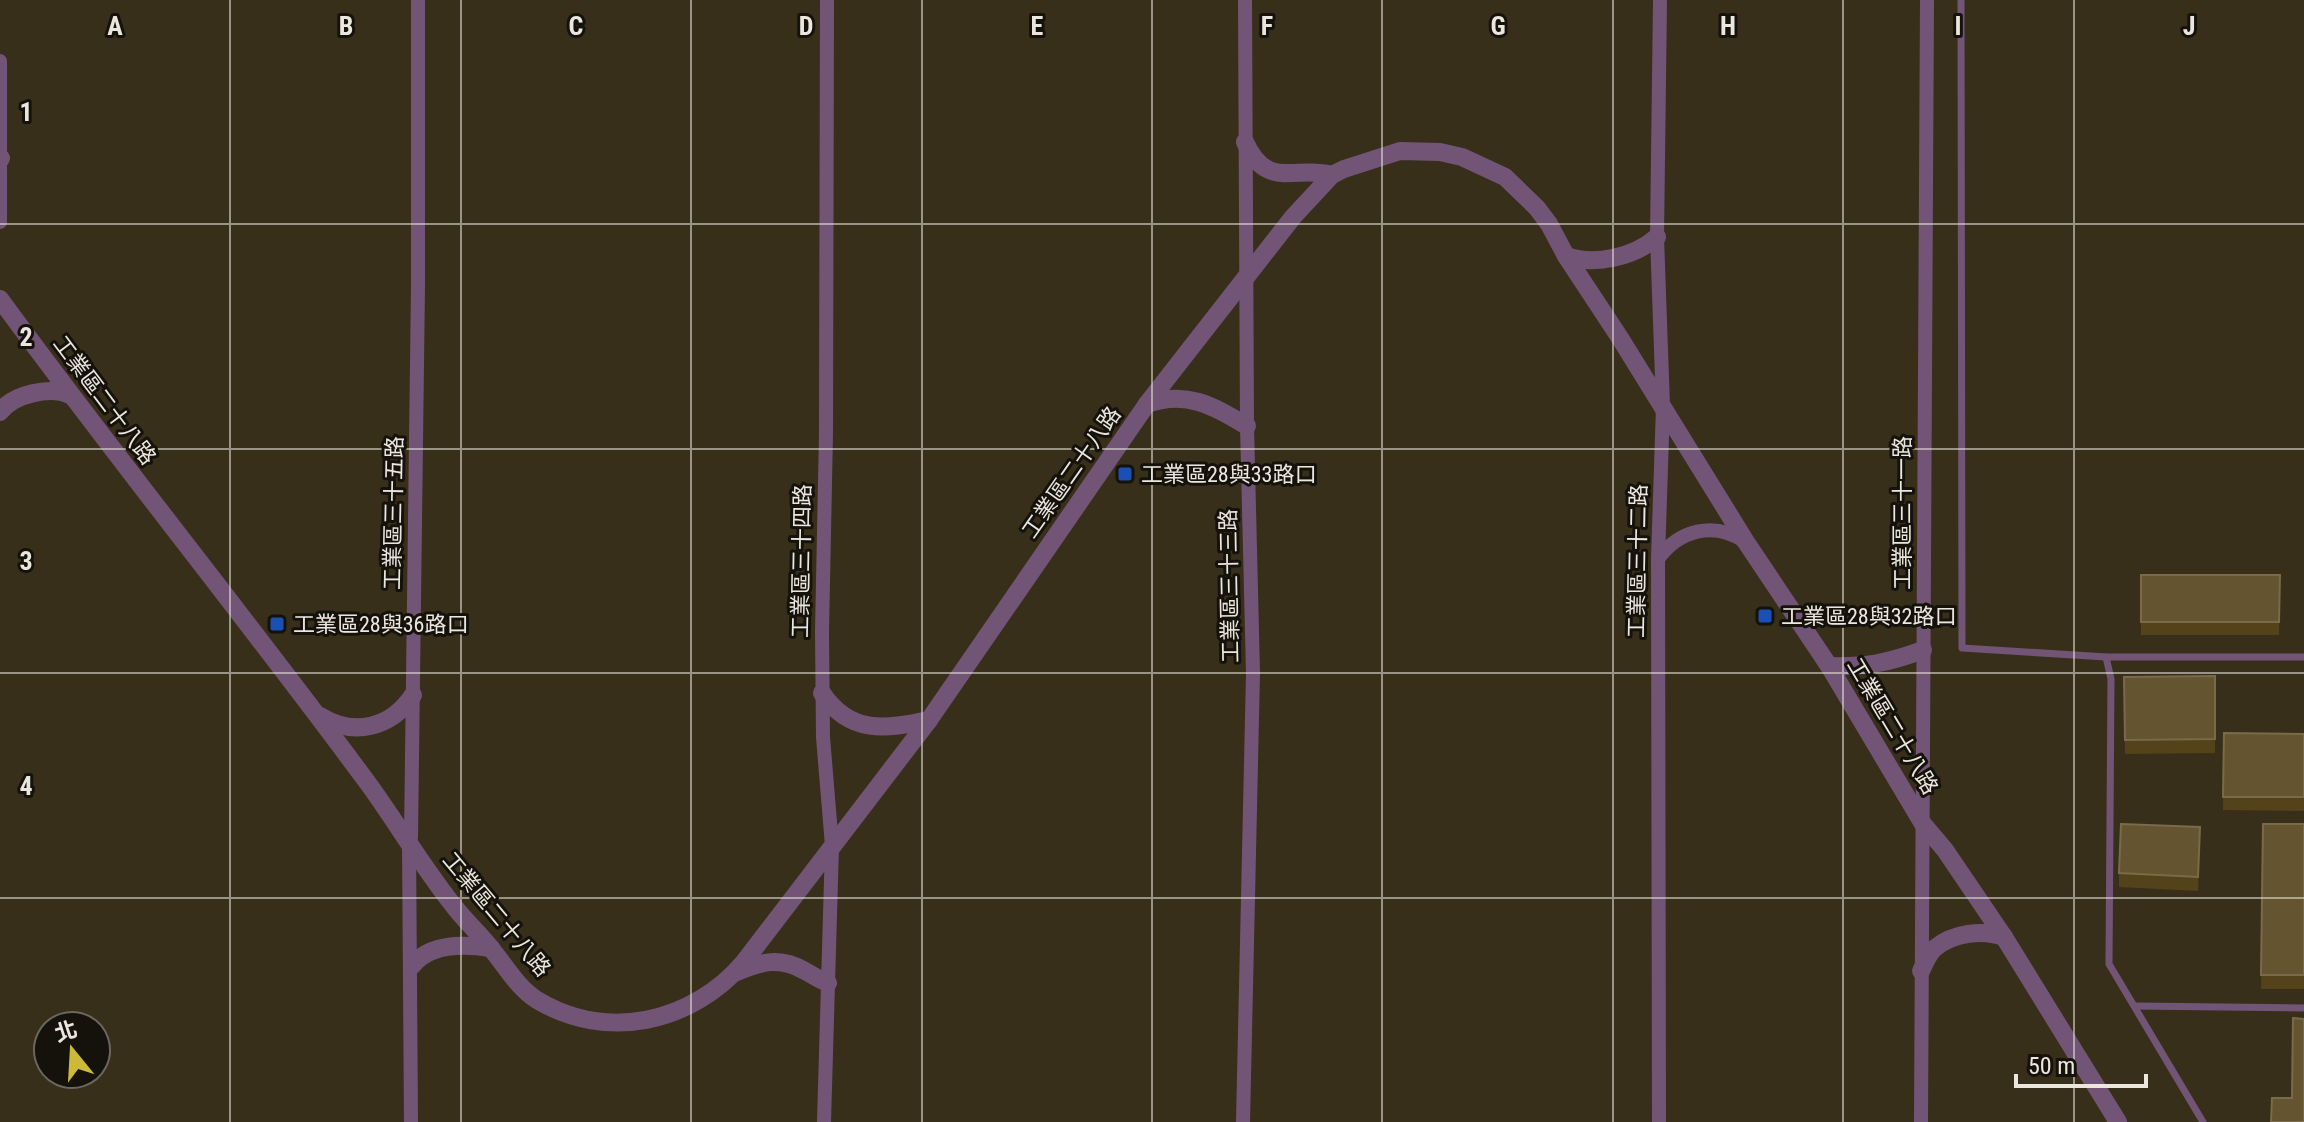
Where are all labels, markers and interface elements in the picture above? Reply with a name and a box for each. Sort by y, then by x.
text: A [107,11,123,41]
text: B [339,11,353,41]
text: C [569,11,584,41]
text: D [799,11,813,41]
text: E [1031,11,1044,41]
text: F [1261,11,1273,41]
text: G [1490,11,1506,41]
text: H [1720,11,1736,41]
text: I [1954,11,1962,41]
text: J [2183,11,2195,41]
text: 1 [19,97,33,127]
text: 2 [19,322,33,352]
street label: 工業區二十八路 [48,331,161,469]
street label: 工業區二十八路 [1017,402,1126,543]
street label: 工業區三十五路 [380,436,407,590]
street label: 工業區三十一路 [1890,436,1915,590]
place label: 工業區28與33路口 [1141,462,1316,487]
marker: 工業區28與33路口 [1116,465,1134,483]
street label: 工業區三十四路 [788,484,815,638]
street label: 工業區三十二路 [1624,484,1651,638]
street label: 工業區三十三路 [1216,509,1243,663]
text: 3 [19,546,33,576]
place label: 工業區28與32路口 [1781,604,1956,629]
marker: 工業區28與32路口 [1756,607,1774,625]
place label: 工業區28與36路口 [293,612,468,637]
marker: 工業區28與36路口 [268,615,286,633]
street label: 工業區二十八路 [1842,654,1943,799]
text: 4 [19,771,33,801]
street label: 工業區二十八路 [438,847,556,981]
north arrow [32,1010,112,1090]
text: 北 [52,1016,80,1047]
scale bar [2016,1038,2146,1088]
text: 50 m [2028,1052,2075,1080]

